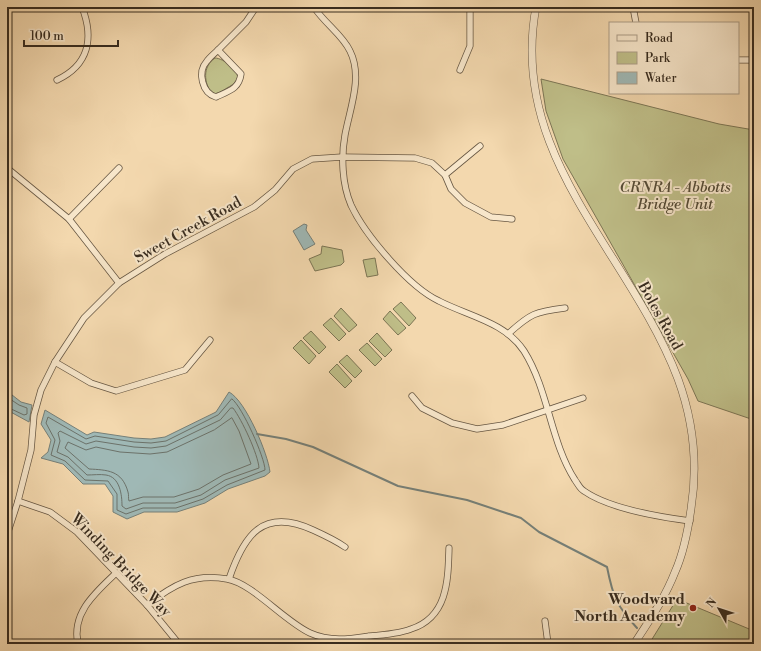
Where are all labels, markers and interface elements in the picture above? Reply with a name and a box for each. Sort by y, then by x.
scale bar [24,22,118,48]
legend [609,22,739,94]
text: 100 m [30,29,64,44]
text: Road [645,31,673,46]
text: Park [645,51,671,66]
text: Water [644,71,677,86]
park label: CRNRA - Abbotts Bridge Unit [619,178,731,214]
street label: Sweet Creek Road [131,192,245,267]
street label: Boles Road [633,278,687,354]
street label: Winding Bridge Way [66,509,176,621]
north arrow [699,589,739,629]
place label: Woodward North Academy [574,590,686,626]
text: N [704,595,720,611]
marker: Woodward North Academy [688,603,698,613]

